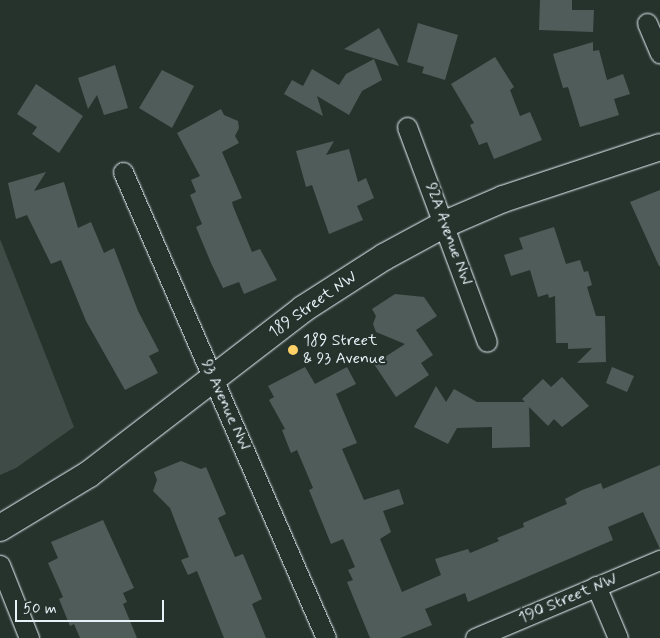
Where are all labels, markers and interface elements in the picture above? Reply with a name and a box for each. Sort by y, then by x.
street label: 92A Avenue NW [420,179,476,289]
street label: 189 Street NW [265,268,361,342]
place label: 189 Street & 93 Avenue [303,331,386,369]
marker: 189 Street & 93 Avenue [287,344,299,356]
street label: 93 Avenue NW [196,357,254,453]
street label: 190 Street NW [516,570,620,628]
scale bar [18,590,166,622]
text: 50 m [23,599,57,619]

